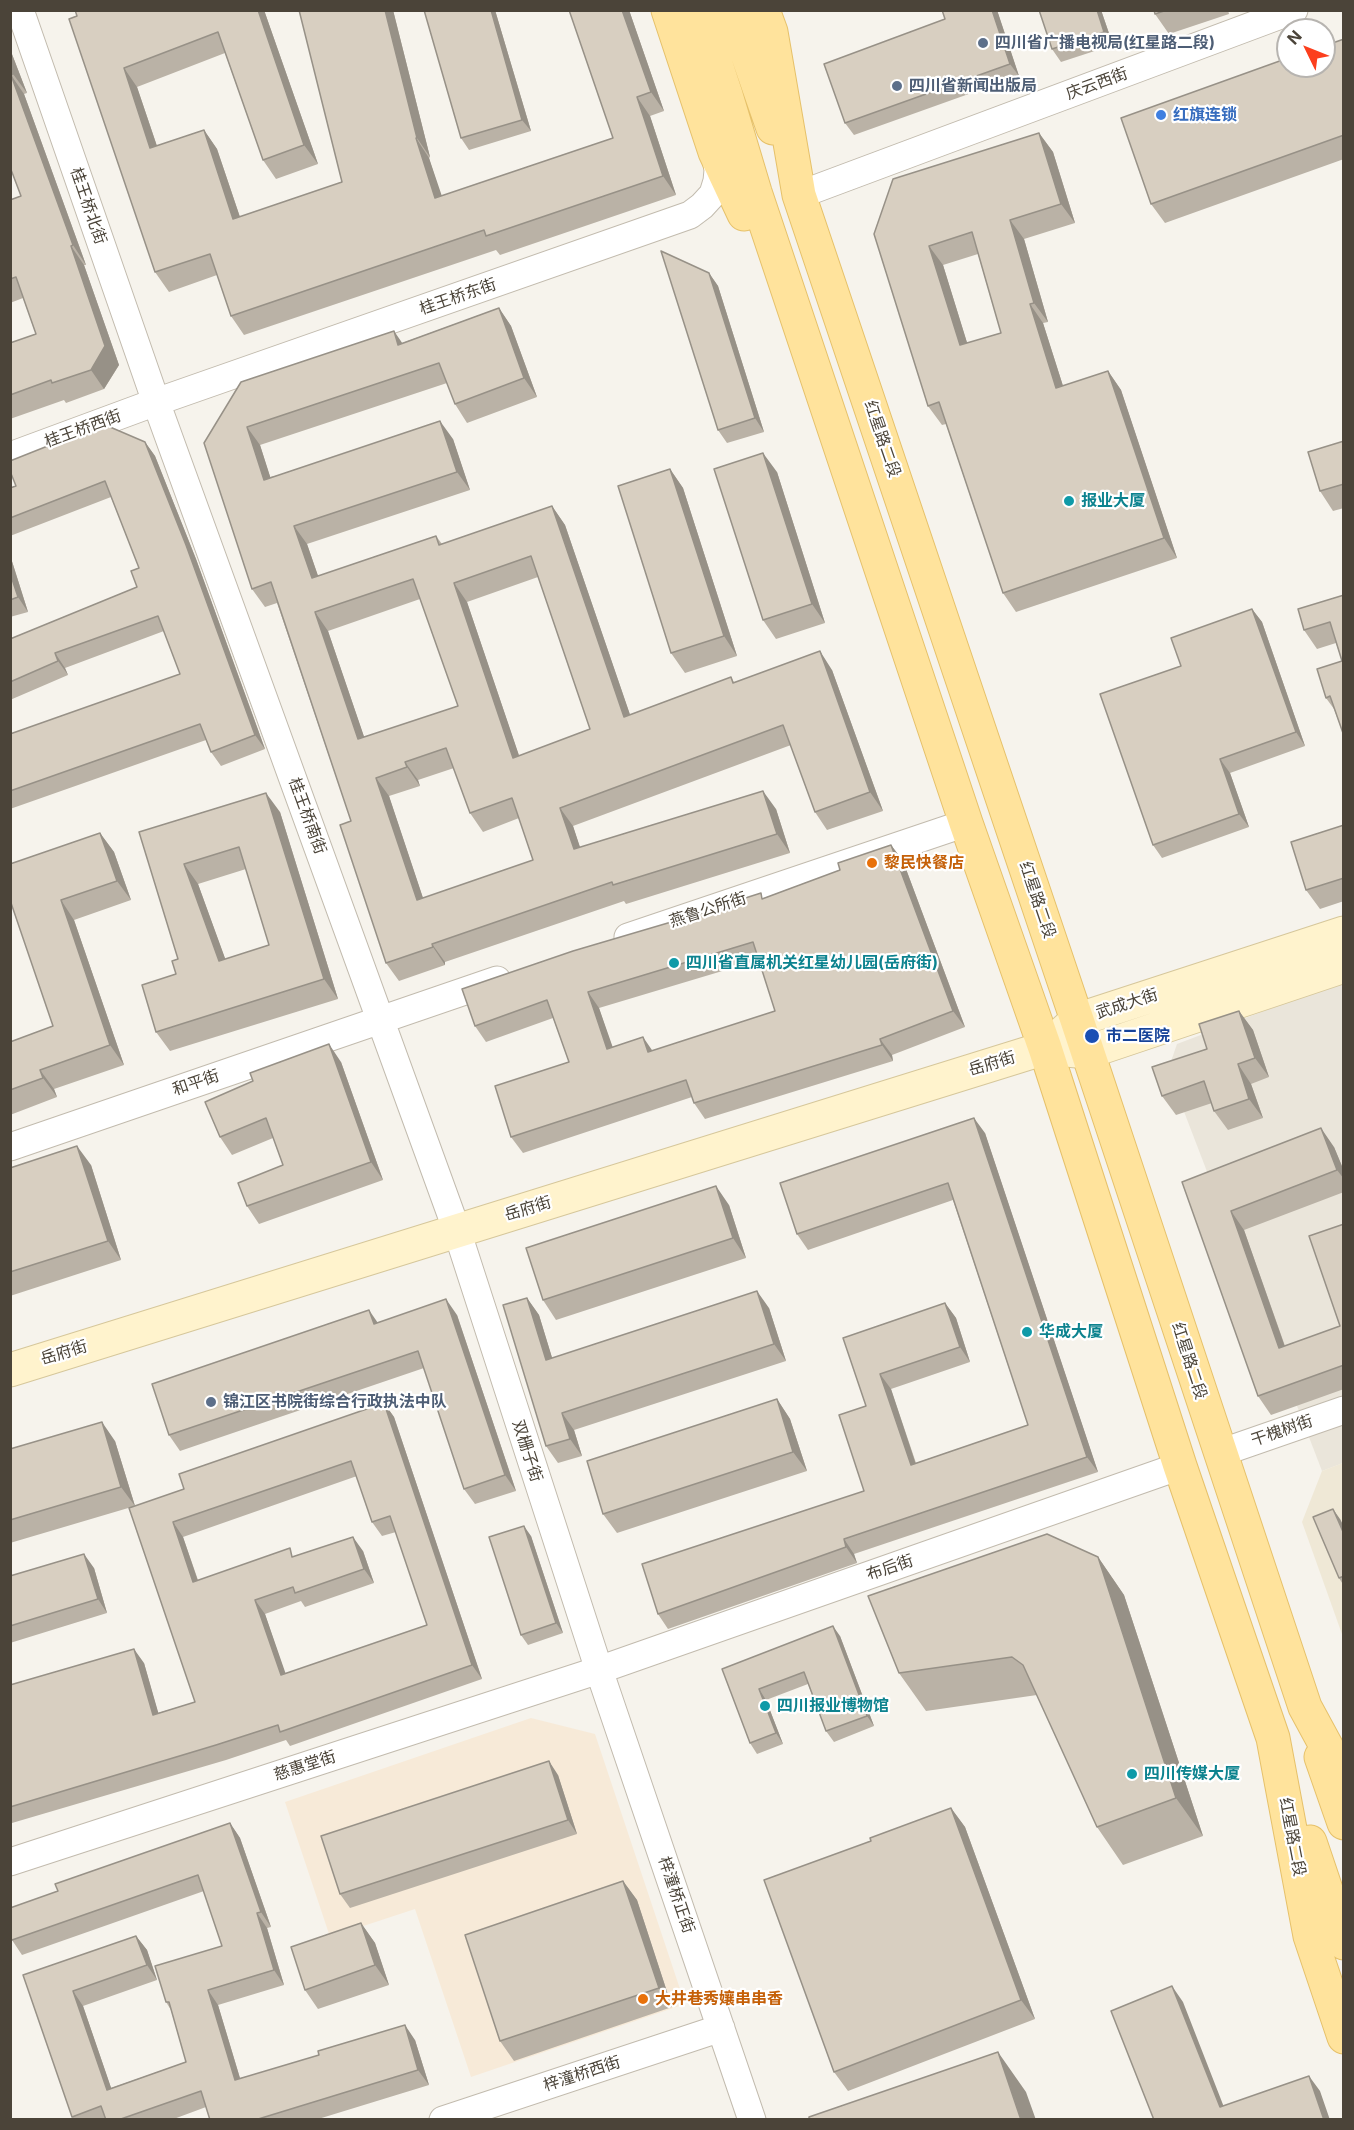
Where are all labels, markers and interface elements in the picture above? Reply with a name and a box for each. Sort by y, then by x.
north arrow [1276,18,1336,78]
text: N [1283,26,1306,48]
place label: 四川省广播电视局(红星路二段) [995,33,1215,53]
marker: 四川省广播电视局(红星路二段) [976,36,990,50]
street label: 庆云西街 [1064,64,1130,104]
place label: 四川省新闻出版局 [909,76,1037,96]
marker: 四川省新闻出版局 [890,79,904,93]
place label: 红旗连锁 [1173,105,1237,125]
marker: 红旗连锁 [1154,108,1168,122]
street label: 桂王桥北街 [66,165,110,247]
street label: 桂王桥东街 [417,275,499,319]
street label: 红星路二段 [860,398,904,480]
street label: 桂王桥西街 [42,406,124,452]
place label: 报业大厦 [1081,491,1145,511]
marker: 报业大厦 [1062,494,1076,508]
street label: 桂王桥南街 [284,775,330,857]
place label: 黎民快餐店 [884,853,964,873]
marker: 黎民快餐店 [865,856,879,870]
street label: 红星路二段 [1015,859,1059,941]
street label: 燕鲁公所街 [667,889,749,931]
place label: 四川省直属机关红星幼儿园(岳府街) [686,953,938,973]
marker: 四川省直属机关红星幼儿园(岳府街) [667,956,681,970]
street label: 武成大街 [1094,985,1160,1023]
place label: 市二医院 [1106,1026,1170,1046]
marker: 市二医院 [1083,1027,1101,1045]
street label: 岳府街 [966,1048,1018,1080]
street label: 和平街 [170,1066,222,1100]
street label: 岳府街 [502,1193,554,1225]
street label: 红星路二段 [1168,1320,1210,1402]
place label: 华成大厦 [1039,1322,1103,1342]
marker: 华成大厦 [1020,1325,1034,1339]
street label: 岳府街 [38,1337,90,1369]
place label: 锦江区书院街综合行政执法中队 [223,1392,447,1412]
marker: 锦江区书院街综合行政执法中队 [204,1395,218,1409]
street label: 干槐树街 [1249,1412,1315,1450]
street label: 双栅子街 [508,1418,546,1484]
street label: 布后街 [864,1551,916,1585]
place label: 四川报业博物馆 [777,1696,889,1716]
marker: 四川报业博物馆 [758,1699,772,1713]
street label: 慈惠堂街 [272,1747,338,1785]
place label: 四川传媒大厦 [1144,1764,1240,1784]
marker: 四川传媒大厦 [1125,1767,1139,1781]
street label: 红星路二段 [1275,1796,1309,1878]
street label: 梓潼桥正街 [654,1854,698,1936]
place label: 大井巷秀孃串串香 [655,1989,783,2009]
marker: 大井巷秀孃串串香 [636,1992,650,2006]
street label: 梓潼桥西街 [541,2053,623,2095]

